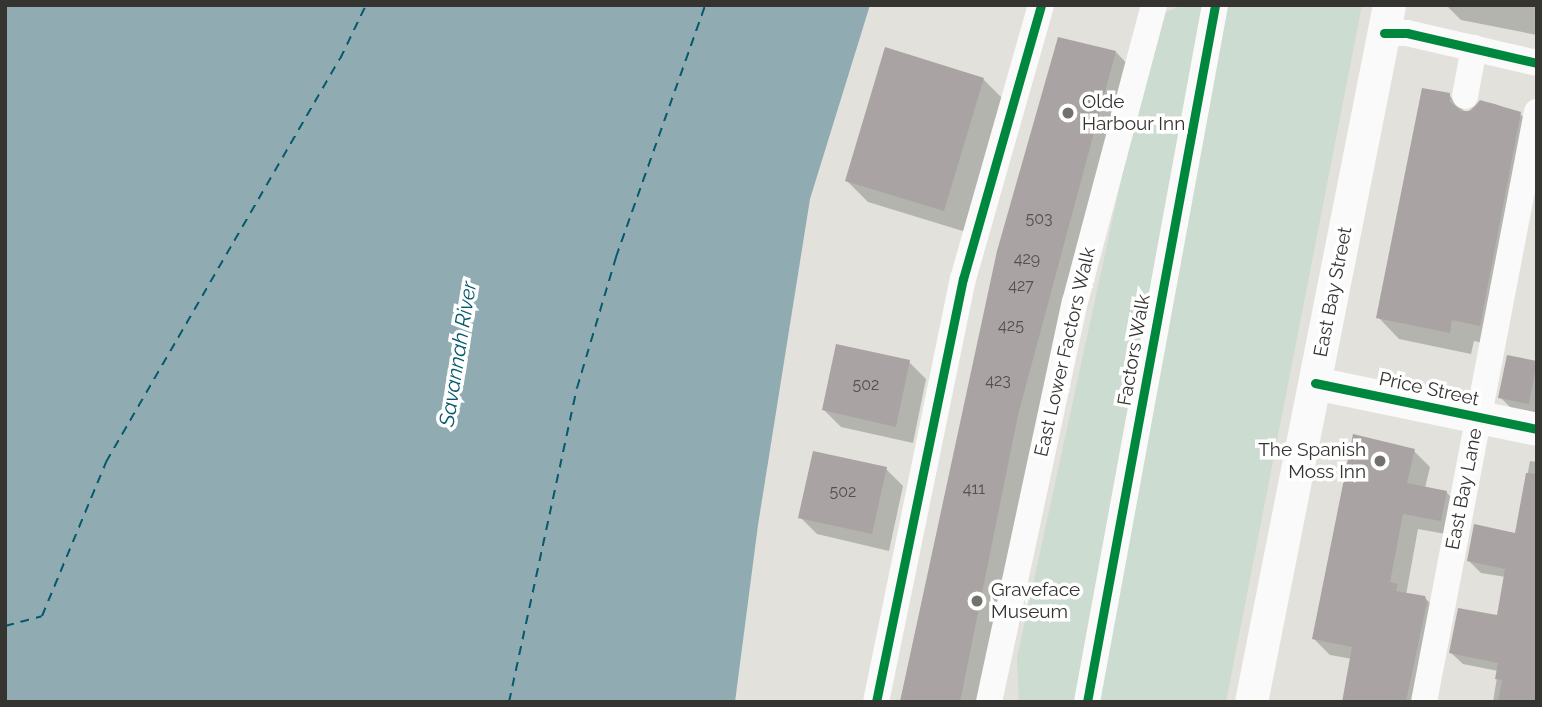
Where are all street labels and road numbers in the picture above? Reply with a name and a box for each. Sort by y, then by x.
street label: East Bay Street [1309,225,1357,359]
street label: East Lower Factors Walk [1030,245,1100,459]
street label: Factors Walk [1113,292,1155,408]
street label: Price Street [1377,367,1481,411]
street label: East Bay Lane [1441,426,1487,552]

